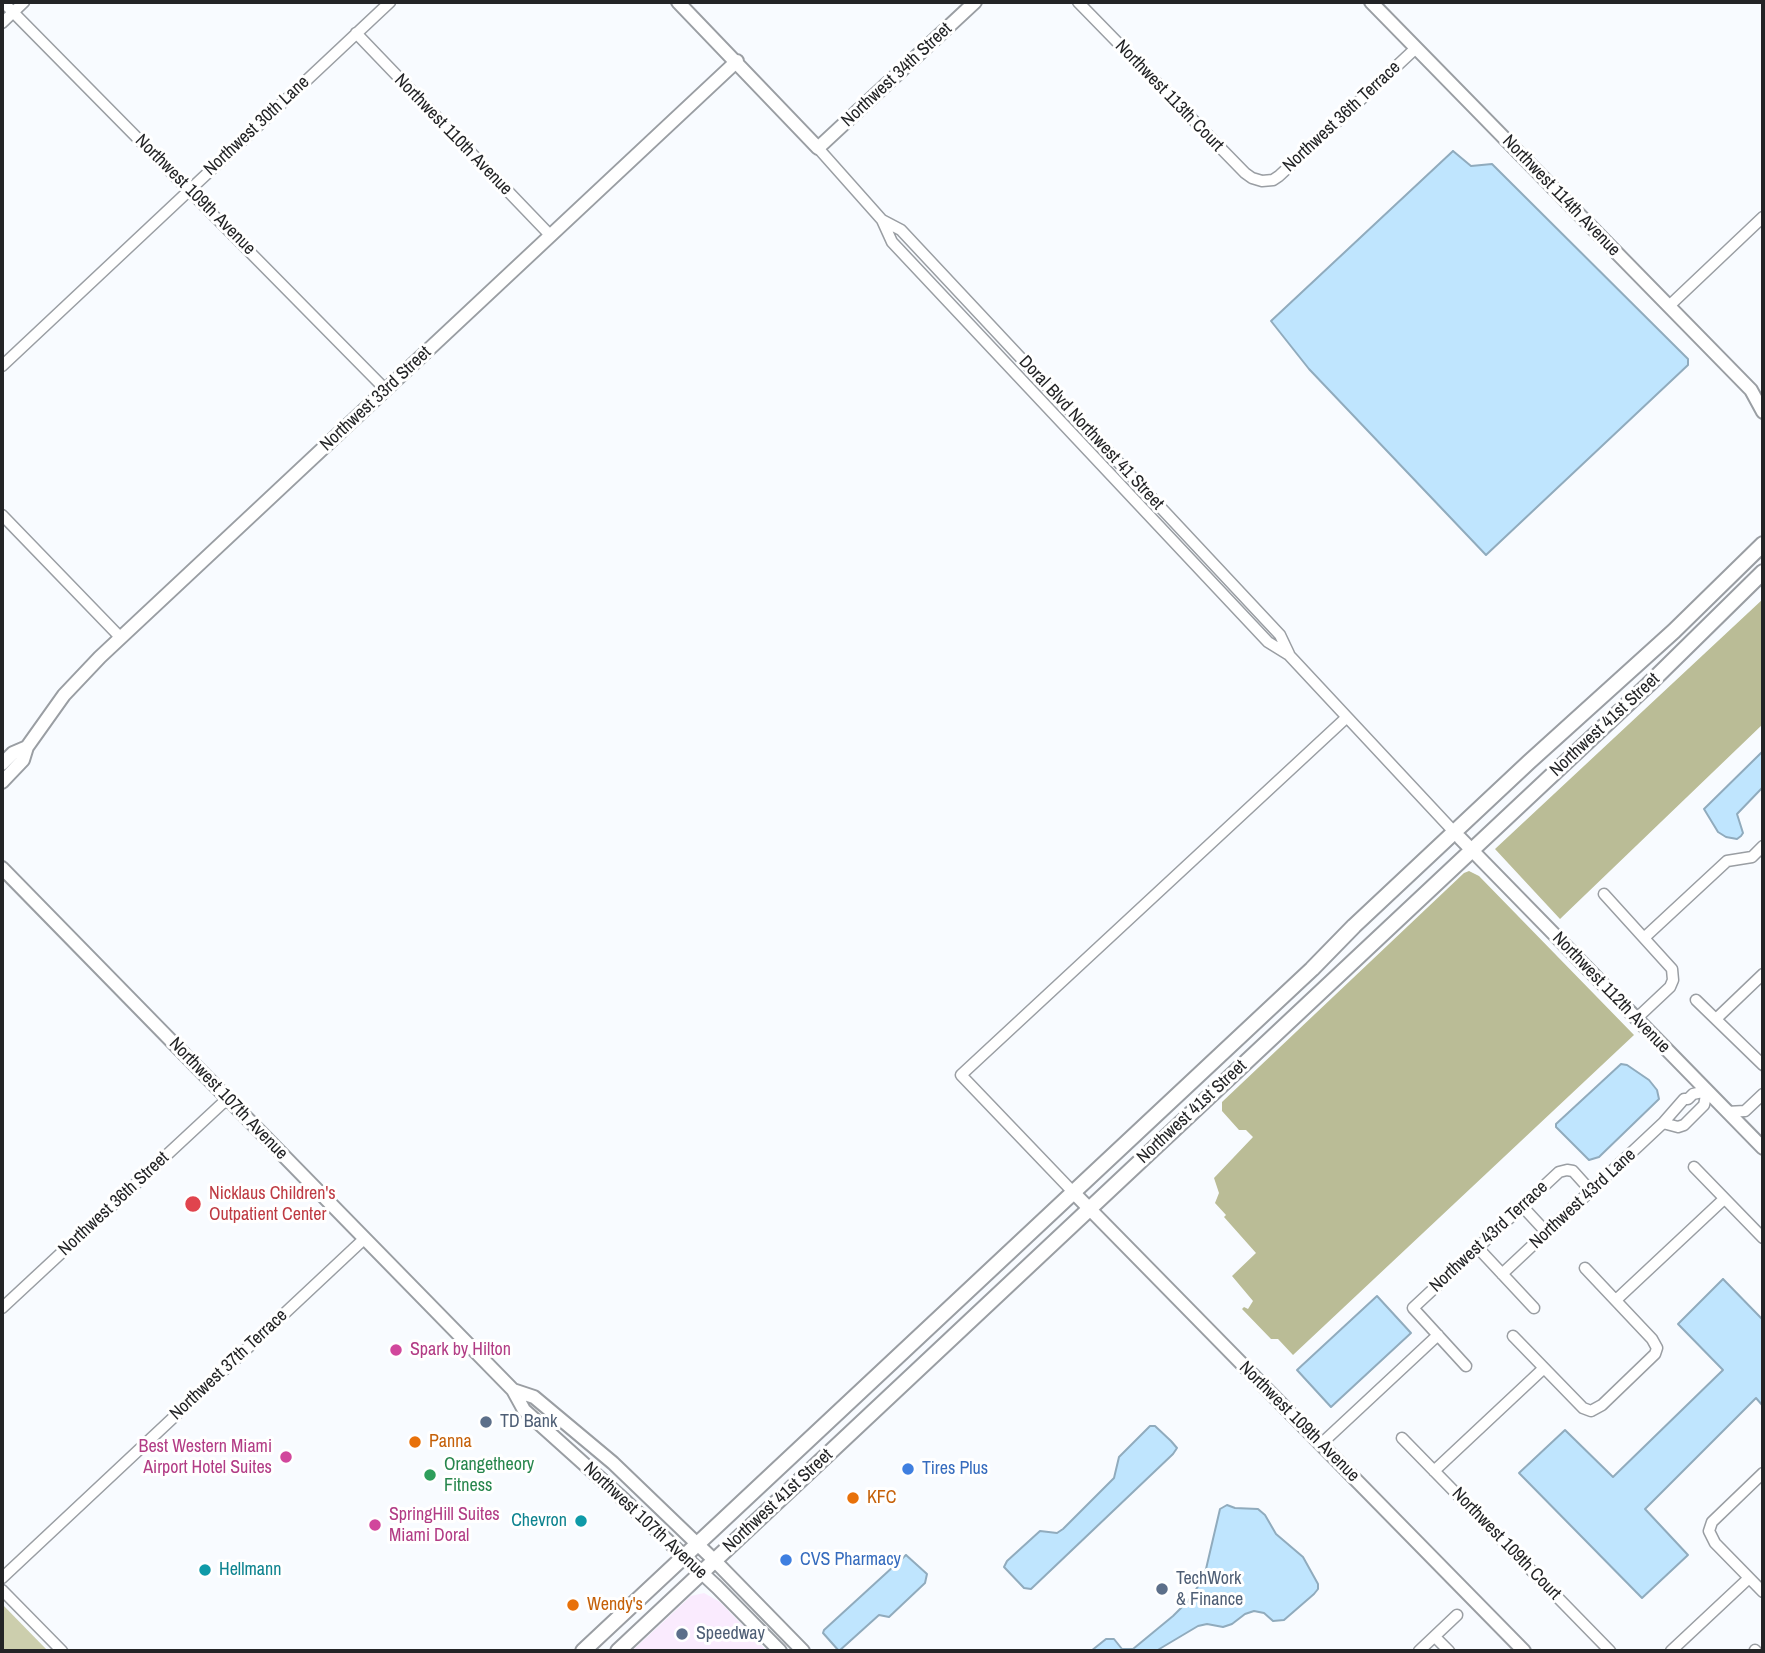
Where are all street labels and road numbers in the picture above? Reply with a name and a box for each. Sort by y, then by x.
street label: Northwest 34th Street [837,18,957,132]
street label: Northwest 113th Court [1110,36,1228,156]
street label: Northwest 36th Terrace [1279,57,1405,177]
street label: Northwest 110th Avenue [390,70,516,200]
street label: Northwest 30th Lane [200,72,314,180]
street label: Northwest 109th Avenue [130,130,260,260]
street label: Northwest 114th Avenue [1498,131,1624,261]
street label: Northwest 33rd Street [316,342,436,456]
street label: Doral Blvd Northwest 41 Street [1014,352,1168,514]
street label: Northwest 41st Street [1546,669,1664,781]
street label: Northwest 112th Avenue [1548,928,1674,1058]
street label: Northwest 107th Avenue [164,1033,292,1165]
street label: Northwest 41st Street [1133,1056,1251,1168]
street label: Northwest 43rd Lane [1526,1144,1640,1254]
street label: Northwest 36th Street [54,1147,174,1261]
street label: Northwest 43rd Terrace [1426,1177,1552,1297]
street label: Northwest 37th Terrace [166,1305,292,1425]
street label: Northwest 109th Avenue [1234,1357,1364,1487]
street label: Northwest 41st Street [719,1445,837,1557]
street label: Northwest 107th Avenue [579,1458,711,1584]
street label: Northwest 109th Court [1447,1483,1565,1605]

